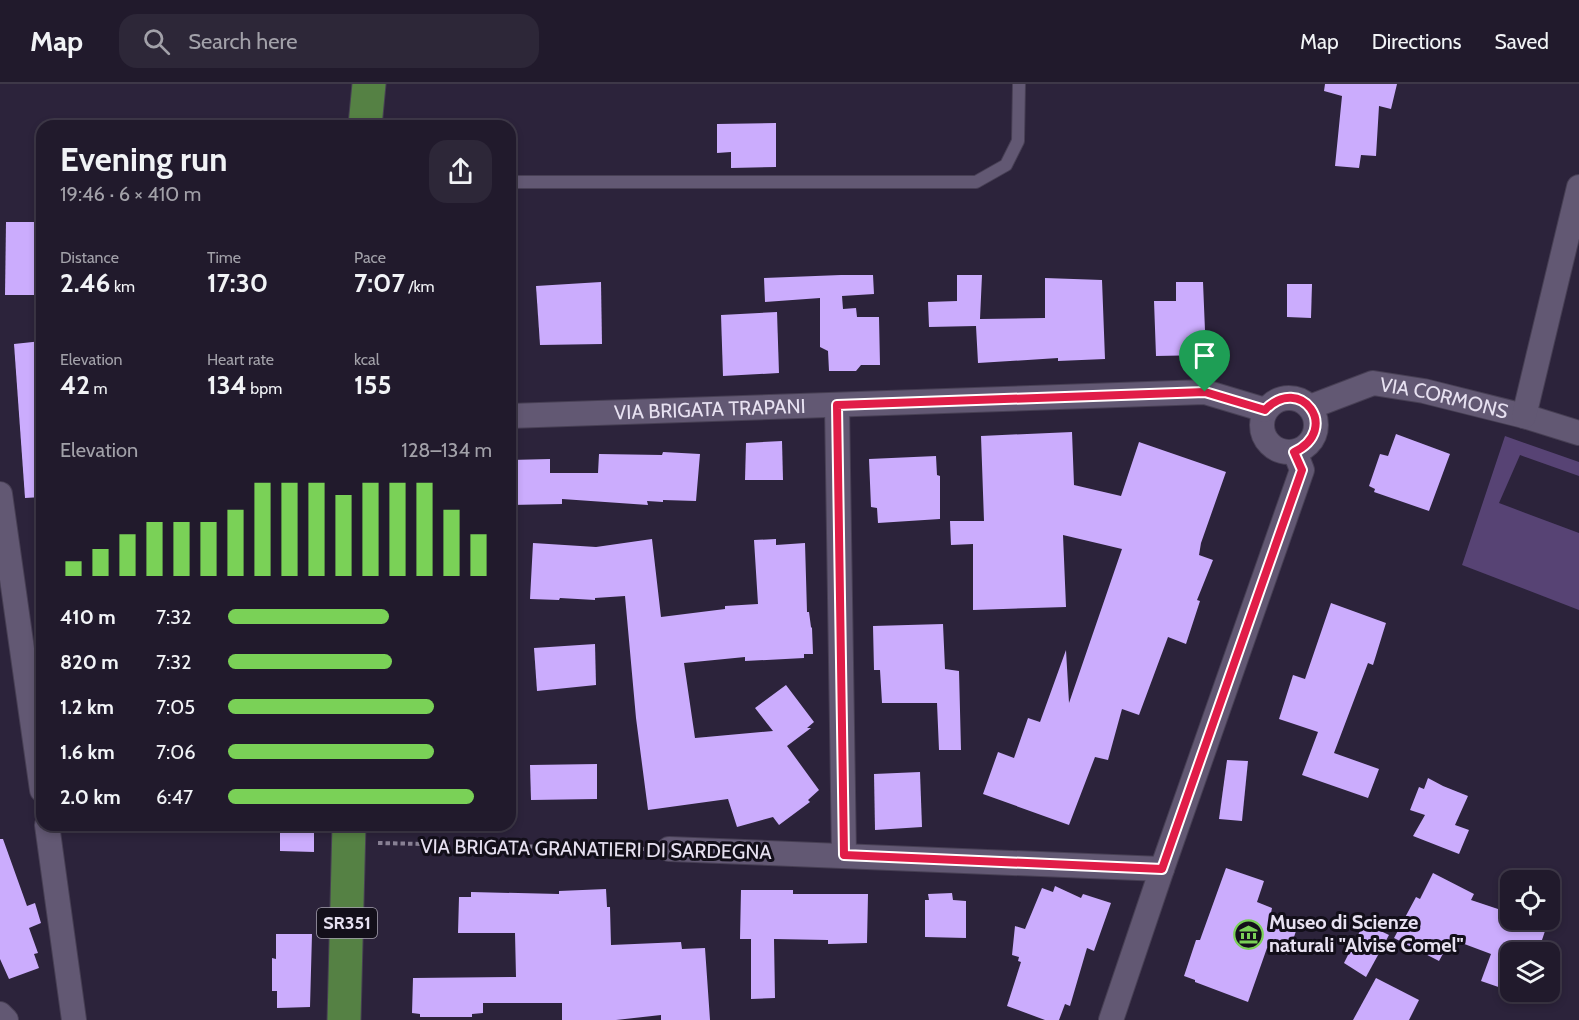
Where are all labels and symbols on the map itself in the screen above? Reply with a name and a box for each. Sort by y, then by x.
pin [1179,330,1230,392]
street label: VIA CORMONS [1378,372,1511,424]
street label: VIA BRIGATA TRAPANI [614,394,806,424]
street label: VIA BRIGATA GRANATIERI DI SARDEGNA [420,834,773,864]
road number: SR351 [317,908,377,938]
place label: Museo di Scienze naturali "Alvise Comel" [1269,910,1464,957]
museum icon: Museo di Scienze naturali "Alvise Comel" [1232,918,1264,950]

